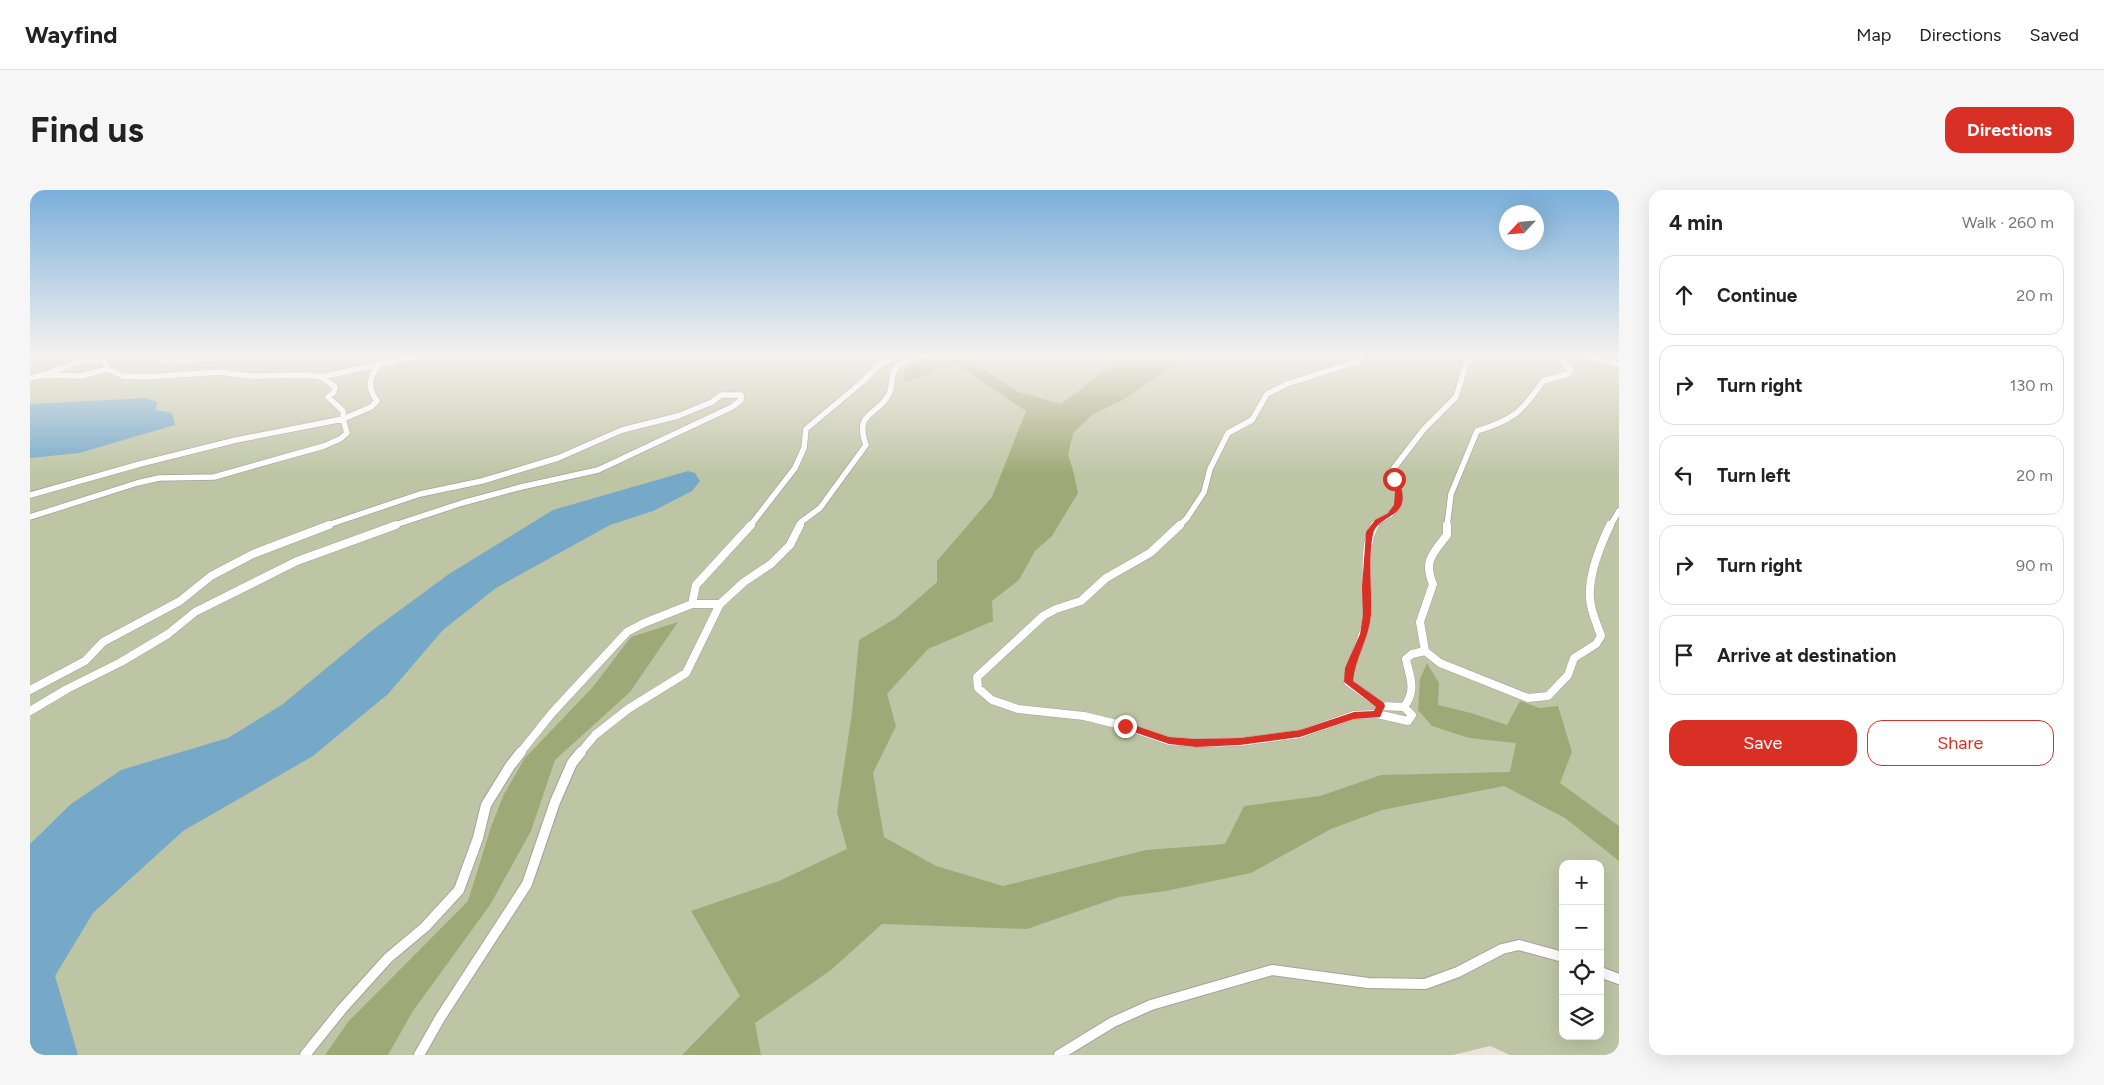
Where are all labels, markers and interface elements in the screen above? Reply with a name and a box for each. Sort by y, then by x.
text: Wayfind [25,20,118,49]
text: Map [1856,24,1891,46]
text: Directions [1919,24,2001,46]
text: Saved [2029,24,2079,46]
button: Directions [1945,107,2074,153]
text: Find us [30,109,144,151]
north arrow [1499,205,1544,250]
text: 4 min [1669,210,1723,235]
text: Walk · 260 m [1962,213,2054,232]
icon: ahead [1670,281,1698,309]
text: Continue [1717,284,1797,307]
text: 20 m [2016,286,2053,305]
icon: right [1670,371,1698,399]
text: Turn right [1717,374,1803,397]
text: 130 m [2010,376,2053,395]
icon: left [1670,461,1698,489]
text: Turn left [1717,464,1791,487]
text: 20 m [2016,466,2053,485]
route start [1383,468,1406,491]
icon: right [1670,551,1698,579]
text: Turn right [1717,554,1803,577]
text: 90 m [2016,556,2053,575]
icon: arrive [1670,641,1698,669]
text: Arrive at destination [1717,644,1896,667]
route end [1114,715,1137,738]
button: Save [1669,720,1857,766]
button: Share [1867,720,2054,766]
map controls [1559,860,1604,1040]
button: + [1559,860,1604,905]
button: − [1559,905,1604,950]
button: locate [1559,950,1604,995]
button: layers [1559,995,1604,1040]

